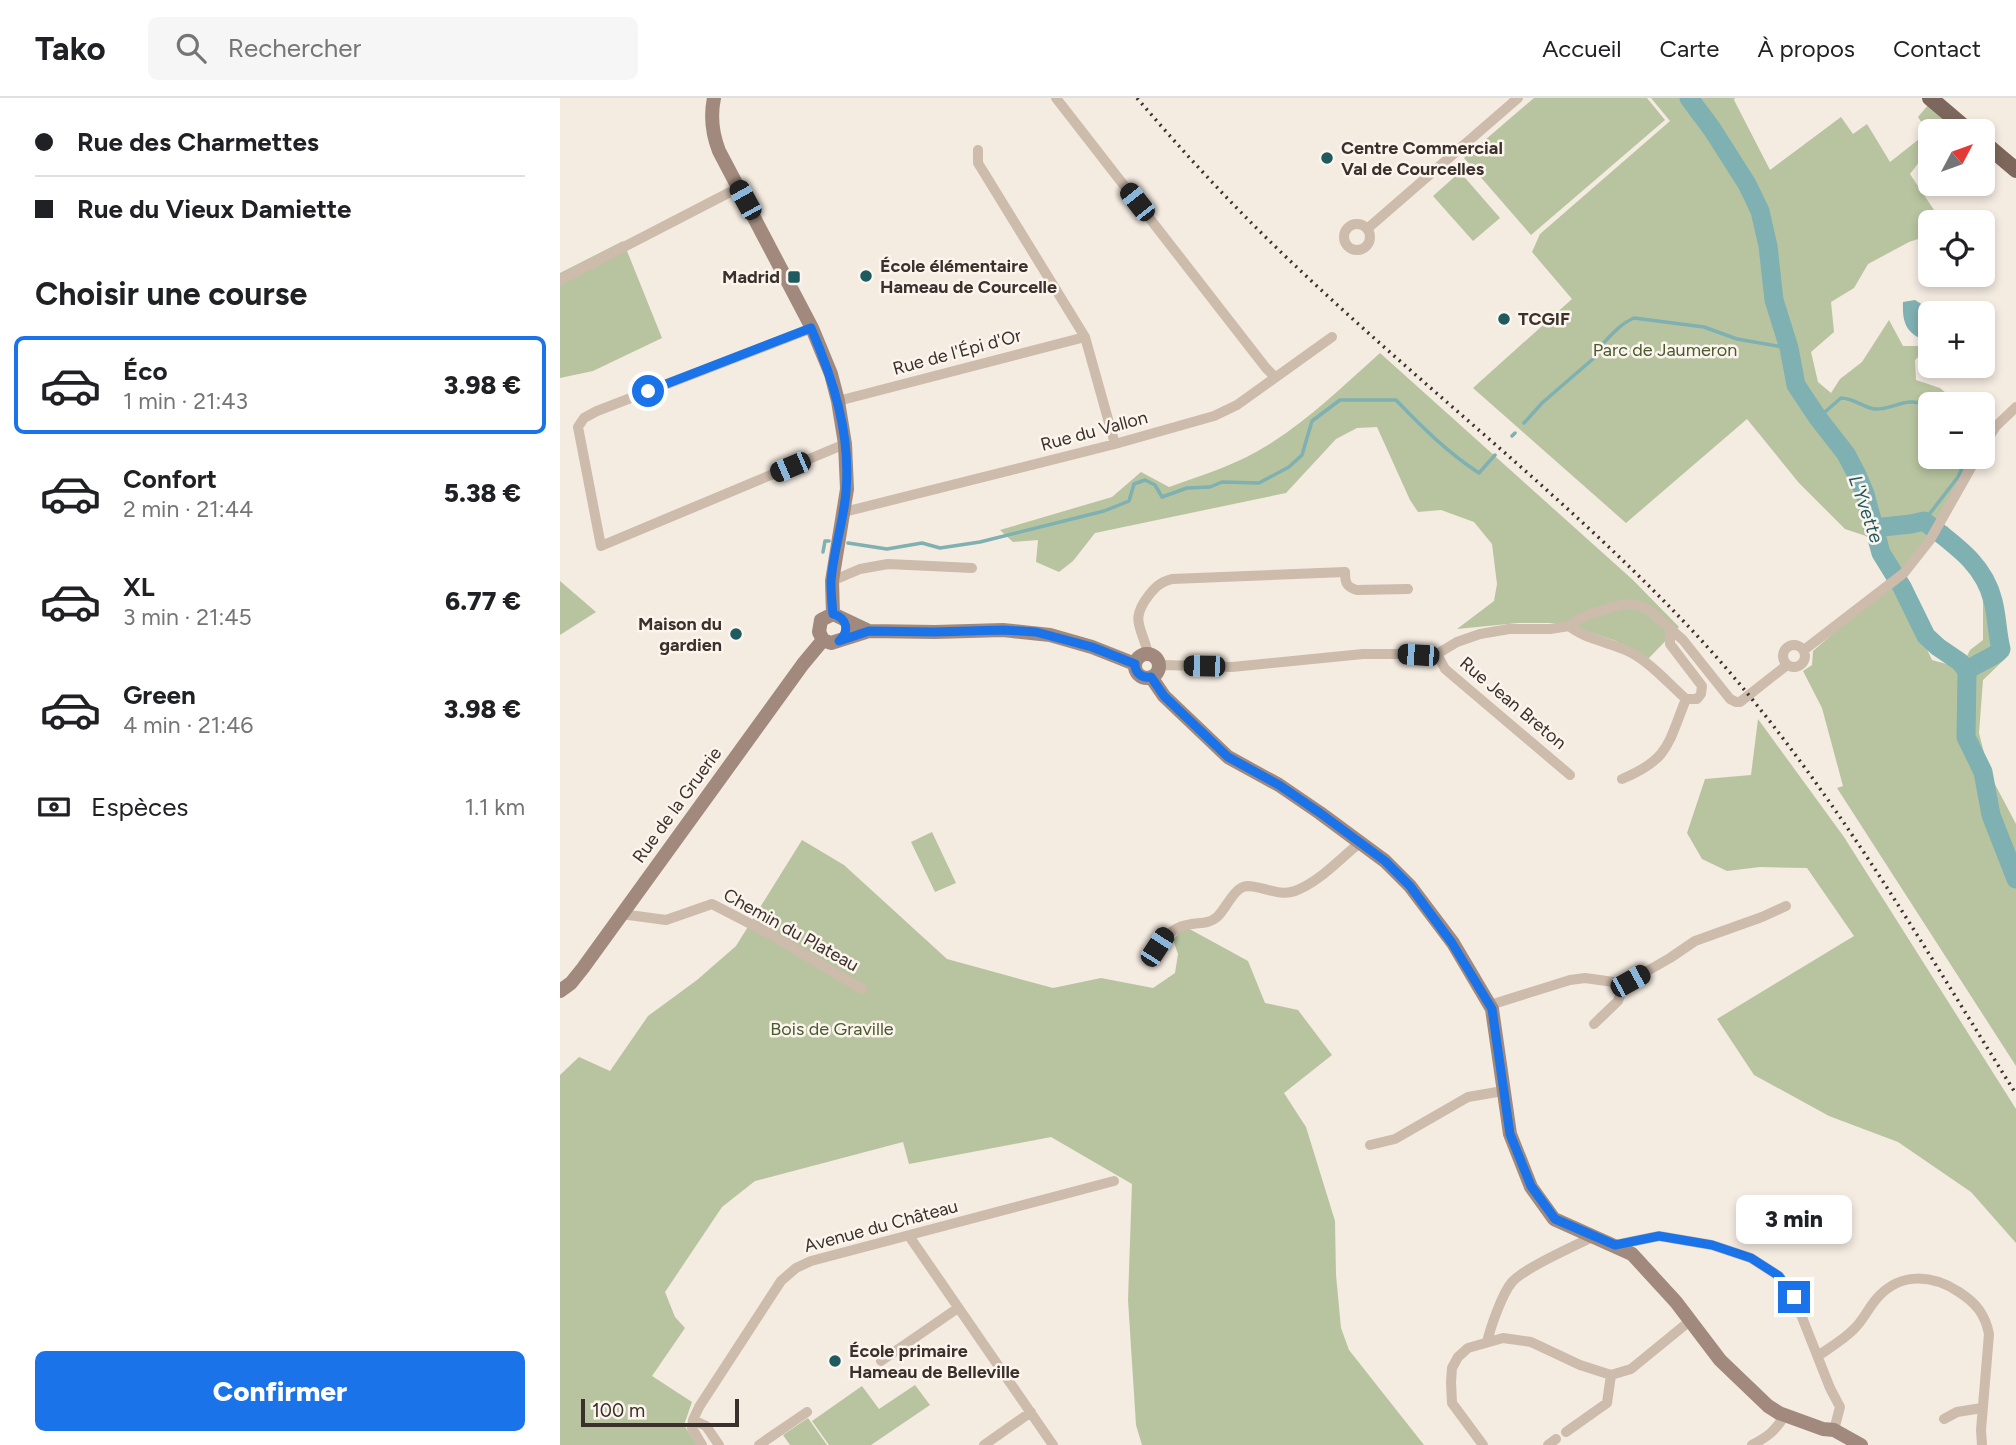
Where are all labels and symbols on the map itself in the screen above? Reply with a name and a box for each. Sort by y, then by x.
north arrow [1918,119,1995,196]
place label: Centre Commercial Val de Courcelles [1341,137,1503,180]
marker: Centre Commercial Val de Courcelles [1319,150,1335,166]
car [726,177,765,223]
car [1116,179,1159,225]
place label: École élémentaire Hameau de Courcelle [880,255,1057,298]
place label: Madrid [722,266,780,288]
marker: École élémentaire Hameau de Courcelle [858,268,874,284]
marker: Madrid [786,269,802,285]
place label: TCGIF [1518,308,1570,330]
marker: TCGIF [1496,311,1512,327]
street label: Rue de l'Épi d'Or [890,324,1024,380]
park label: Parc de Jaumeron [1593,339,1737,361]
route start [632,375,664,407]
street label: Rue du Vallon [1038,406,1150,456]
car [767,449,814,485]
water label: L'Yvette [1844,472,1888,546]
place label: Maison du gardien [638,613,722,656]
marker: Maison du gardien [728,626,744,642]
car [1397,643,1440,667]
street label: Rue Jean Breton [1455,652,1571,754]
car [1183,655,1226,677]
street label: Rue de la Gruerie [628,743,726,867]
street label: Chemin du Plateau [720,884,862,976]
car [1137,924,1178,970]
car [1607,962,1654,1000]
park label: Bois de Graville [770,1018,894,1040]
street label: Avenue du Château [802,1195,960,1257]
callout: 3 min [1736,1196,1852,1244]
route end [1778,1281,1810,1313]
place label: École primaire Hameau de Belleville [849,1340,1020,1383]
marker: École primaire Hameau de Belleville [827,1353,843,1369]
scale bar [581,1396,738,1428]

